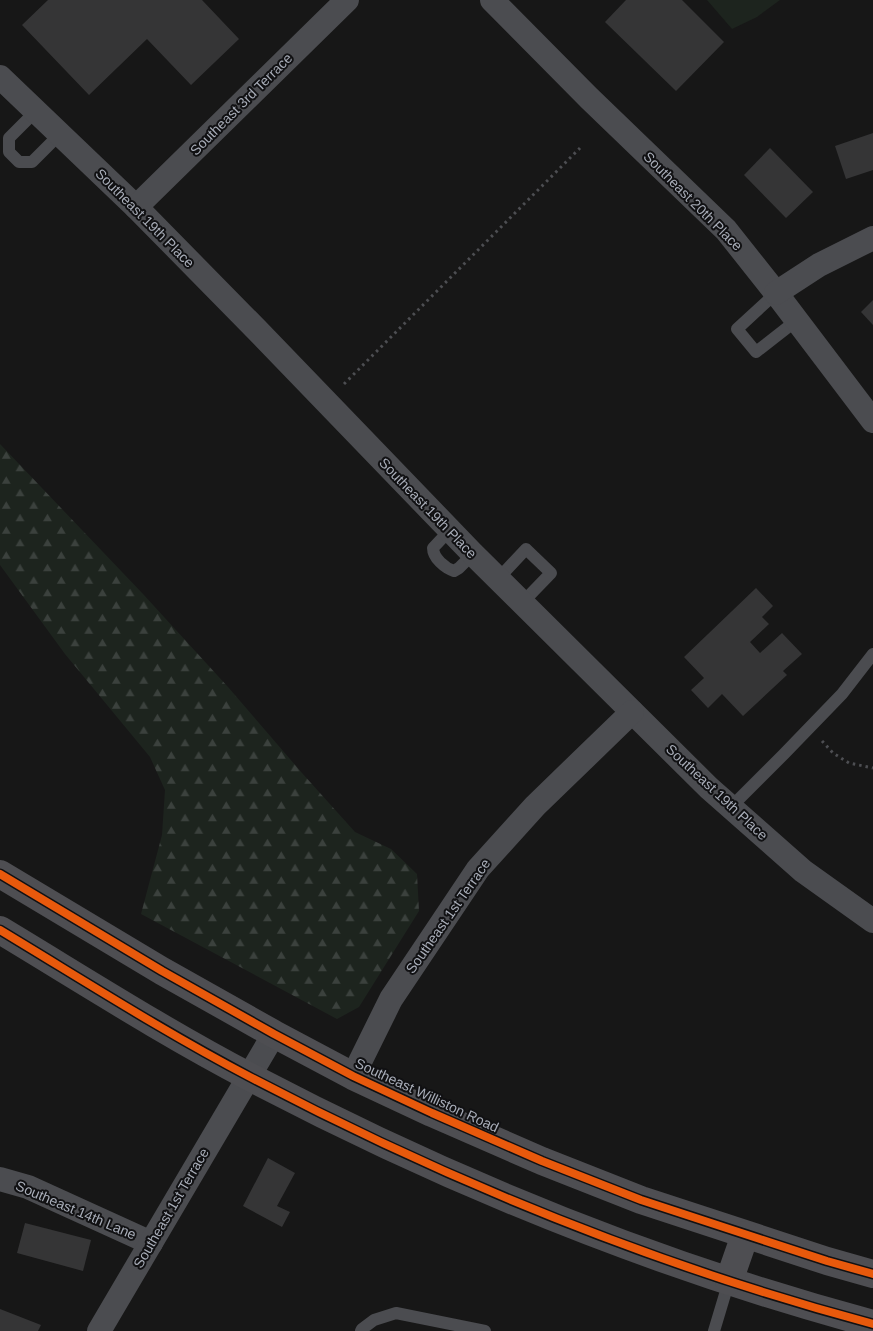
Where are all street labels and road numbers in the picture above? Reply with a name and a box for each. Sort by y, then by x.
street label: Southeast 3rd Terrace [187,50,295,158]
street label: Southeast 20th Place [640,148,746,254]
street label: Southeast 19th Place [92,165,198,271]
street label: Southeast 19th Place [376,455,480,562]
street label: Southeast 19th Place [663,741,771,843]
street label: Southeast 1st Terrace [402,856,494,976]
street label: Southeast Williston Road [353,1055,501,1135]
street label: Southeast 1st Terrace [130,1145,212,1271]
street label: Southeast 14th Lane [13,1177,139,1243]

